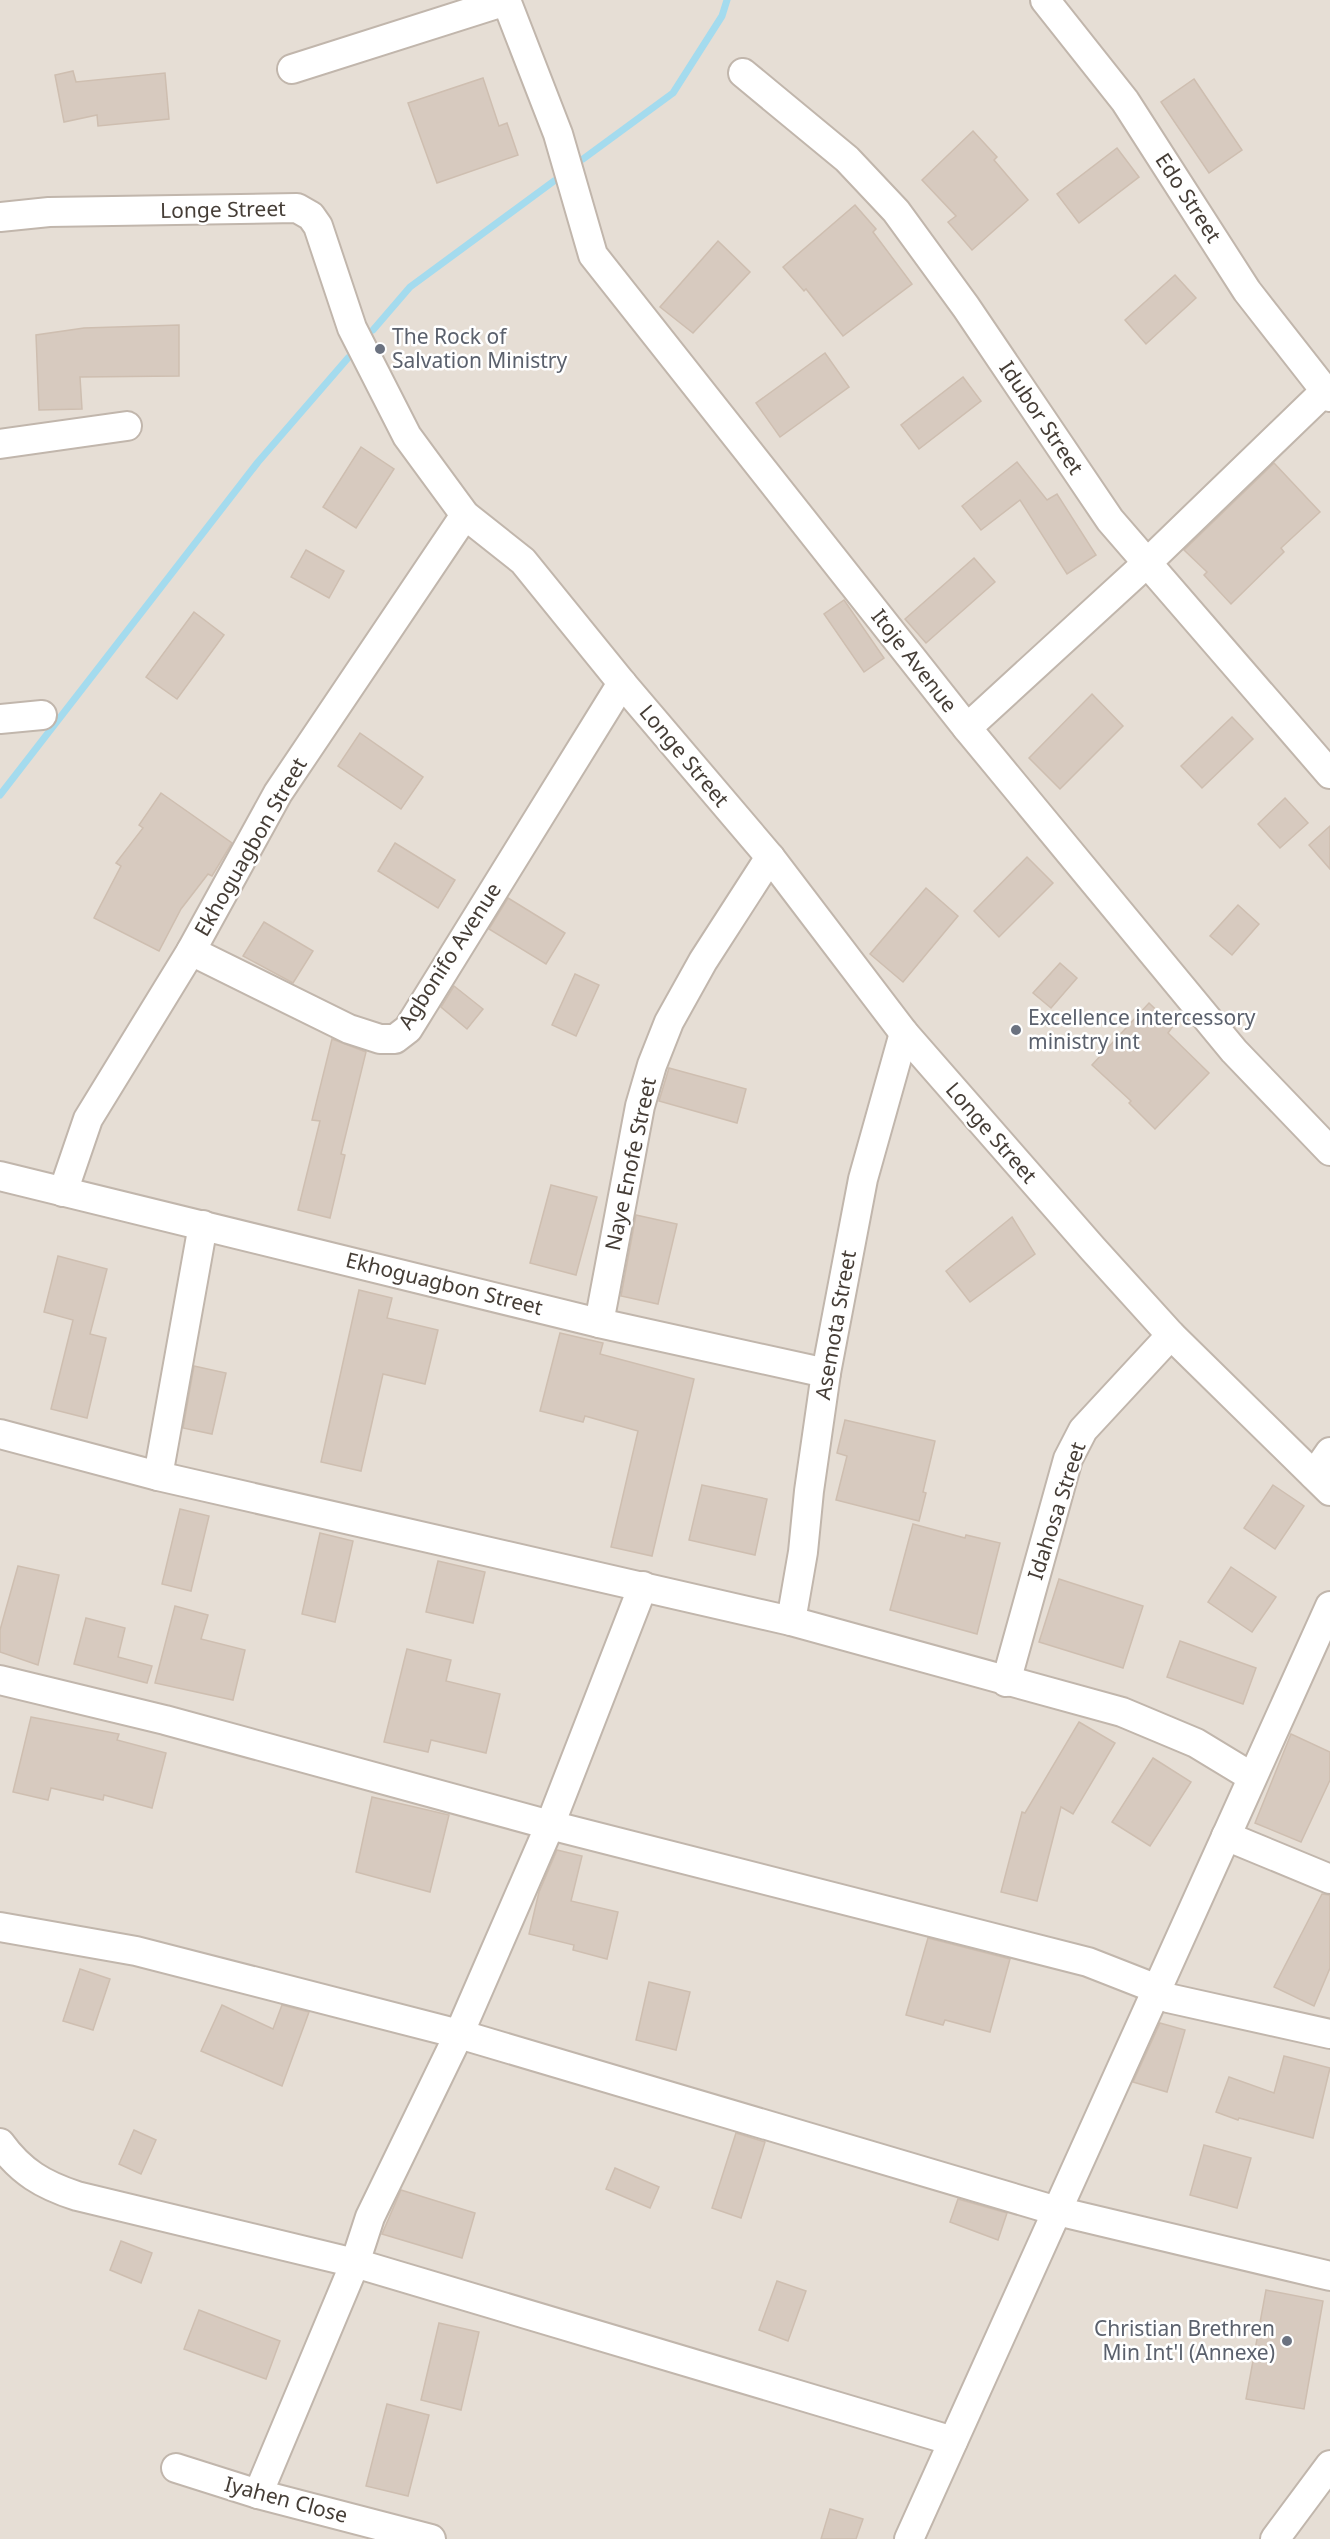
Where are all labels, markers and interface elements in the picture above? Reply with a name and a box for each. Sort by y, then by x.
street label: Edo Street [1149,147,1228,248]
street label: Longe Street [160,194,286,224]
place label: The Rock of Salvation Ministry [392,322,567,374]
marker: The Rock of Salvation Ministry [373,342,387,356]
street label: Idubor Street [993,355,1090,480]
street label: Itoje Avenue [866,603,964,718]
street label: Longe Street [634,698,736,813]
street label: Ekhoguagbon Street [188,752,313,941]
street label: Agbonifo Avenue [391,877,507,1034]
place label: Excellence intercessory ministry int [1028,1003,1256,1055]
marker: Excellence intercessory ministry int [1009,1023,1023,1037]
street label: Naye Enofe Street [598,1074,662,1253]
street label: Longe Street [940,1076,1044,1189]
street label: Ekhoguagbon Street [343,1245,546,1321]
street label: Asemota Street [808,1248,862,1402]
street label: Idahosa Street [1021,1438,1092,1583]
place label: Christian Brethren Min Int'l (Annexe) [1094,2314,1275,2366]
marker: Christian Brethren Min Int'l (Annexe) [1280,2334,1294,2348]
street label: Iyahen Close [222,2469,351,2529]

